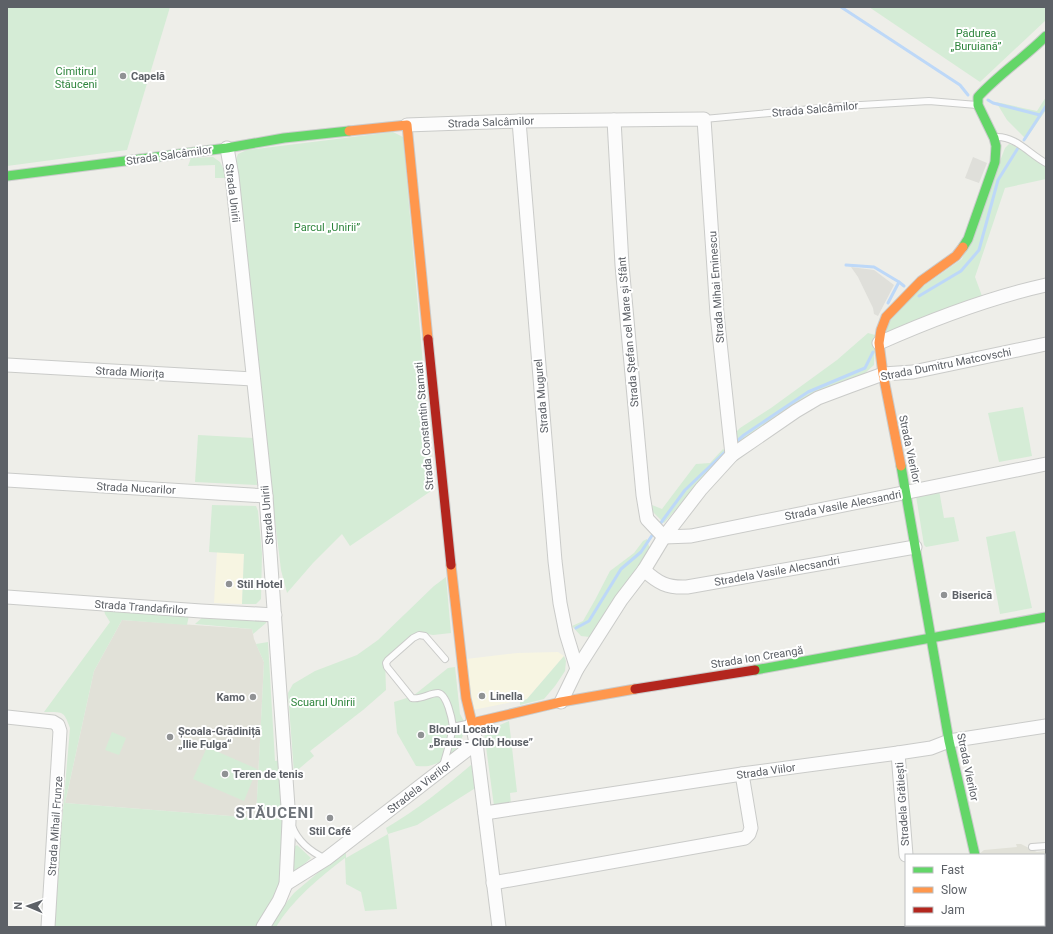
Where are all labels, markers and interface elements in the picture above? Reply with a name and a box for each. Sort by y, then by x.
park label: Pădurea „Buruiană” [951,27,1001,53]
park label: Cimitirul Stăuceni [55,65,97,91]
place label: Capelă [131,70,165,83]
marker: Capelă [118,71,128,81]
street label: Strada Salcâmilor [771,99,859,120]
street label: Strada Salcâmilor [448,114,535,131]
street label: Strada Salcâmilor [125,143,213,168]
street label: Strada Unirii [222,163,243,223]
park label: Parcul „Unirii” [294,221,360,234]
street label: Strada Mihai Eminescu [706,231,727,343]
street label: Strada Ştefan cel Mare și Sfânt [615,256,642,408]
street label: Strada Dumitru Matcovschi [880,345,1013,384]
street label: Strada Mugurel [532,358,551,434]
street label: Strada Constantin Stamati [412,361,437,491]
street label: Strada Miorița [95,364,165,381]
street label: Strada Vierilor [896,414,923,485]
street label: Strada Nucarilor [96,480,176,497]
street label: Strada Unirii [258,485,277,545]
street label: Strada Vasile Alecsandri [784,488,903,523]
street label: Stradela Vasile Alecsandri [713,554,841,589]
place label: Stil Hotel [237,578,283,591]
marker: Stil Hotel [224,579,234,589]
place label: Biserică [952,589,992,602]
marker: Biserică [939,590,949,600]
street label: Strada Trandafirilor [94,598,188,617]
street label: Strada Ion Creangă [710,644,804,671]
place label: Linella [490,690,523,703]
place label: Kamo [216,691,245,704]
marker: Linella [477,691,487,701]
marker: Kamo [248,692,258,702]
park label: Scuarul Unirii [291,696,355,709]
place label: Blocul Locativ „Braus - Club House” [429,723,533,749]
place label: Școala-Grădiniță „Ilie Fulga“ [178,725,261,751]
marker: Blocul Locativ „Braus - Club House” [416,730,426,740]
marker: Școala-Grădiniță „Ilie Fulga“ [165,732,175,742]
street label: Strada Vierilor [954,732,981,803]
street label: Stradela Vierilor [385,758,454,816]
street label: Strada Viilor [736,761,797,782]
street label: Stradela Grătiești [893,762,912,846]
place label: Teren de tenis [233,768,304,781]
marker: Teren de tenis [220,769,230,779]
street label: Strada Mihail Frunze [46,776,65,876]
district label: STĂUCENI [236,804,314,822]
marker: Stil Café [325,813,335,823]
place label: Stil Café [309,825,351,838]
legend [905,854,1045,926]
text: Fast [941,863,964,877]
text: Slow [941,883,967,897]
north arrow [8,886,48,926]
text: N [12,901,25,910]
text: Jam [941,903,965,917]

